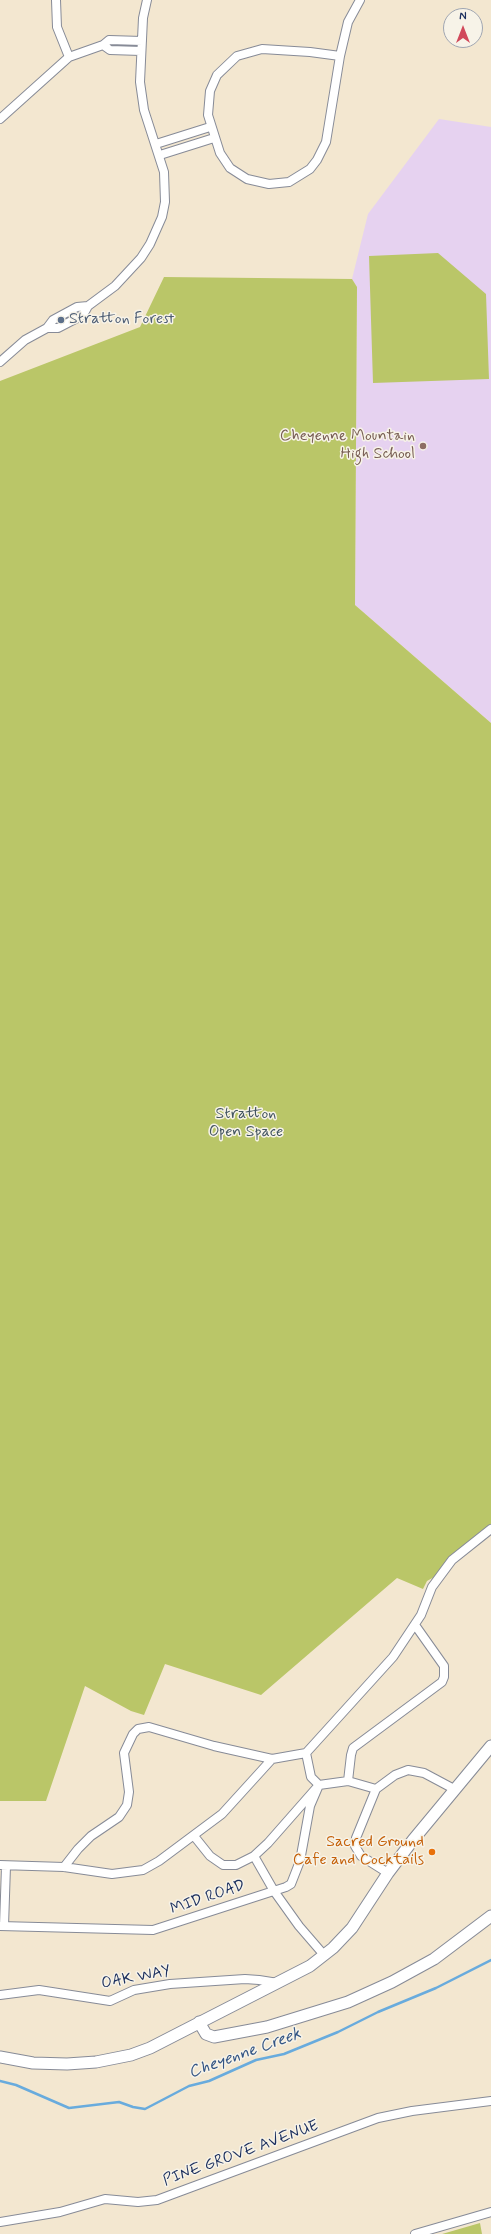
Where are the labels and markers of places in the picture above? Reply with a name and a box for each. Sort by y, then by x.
place label: Stratton Forest [69,310,174,330]
marker: Stratton Forest [56,315,66,325]
place label: Cheyenne Mountain High School [280,427,415,465]
marker: Cheyenne Mountain High School [418,441,428,451]
place label: Sacred Ground Cafe and Cocktails [293,1833,424,1871]
marker: Sacred Ground Cafe and Cocktails [427,1847,437,1857]

